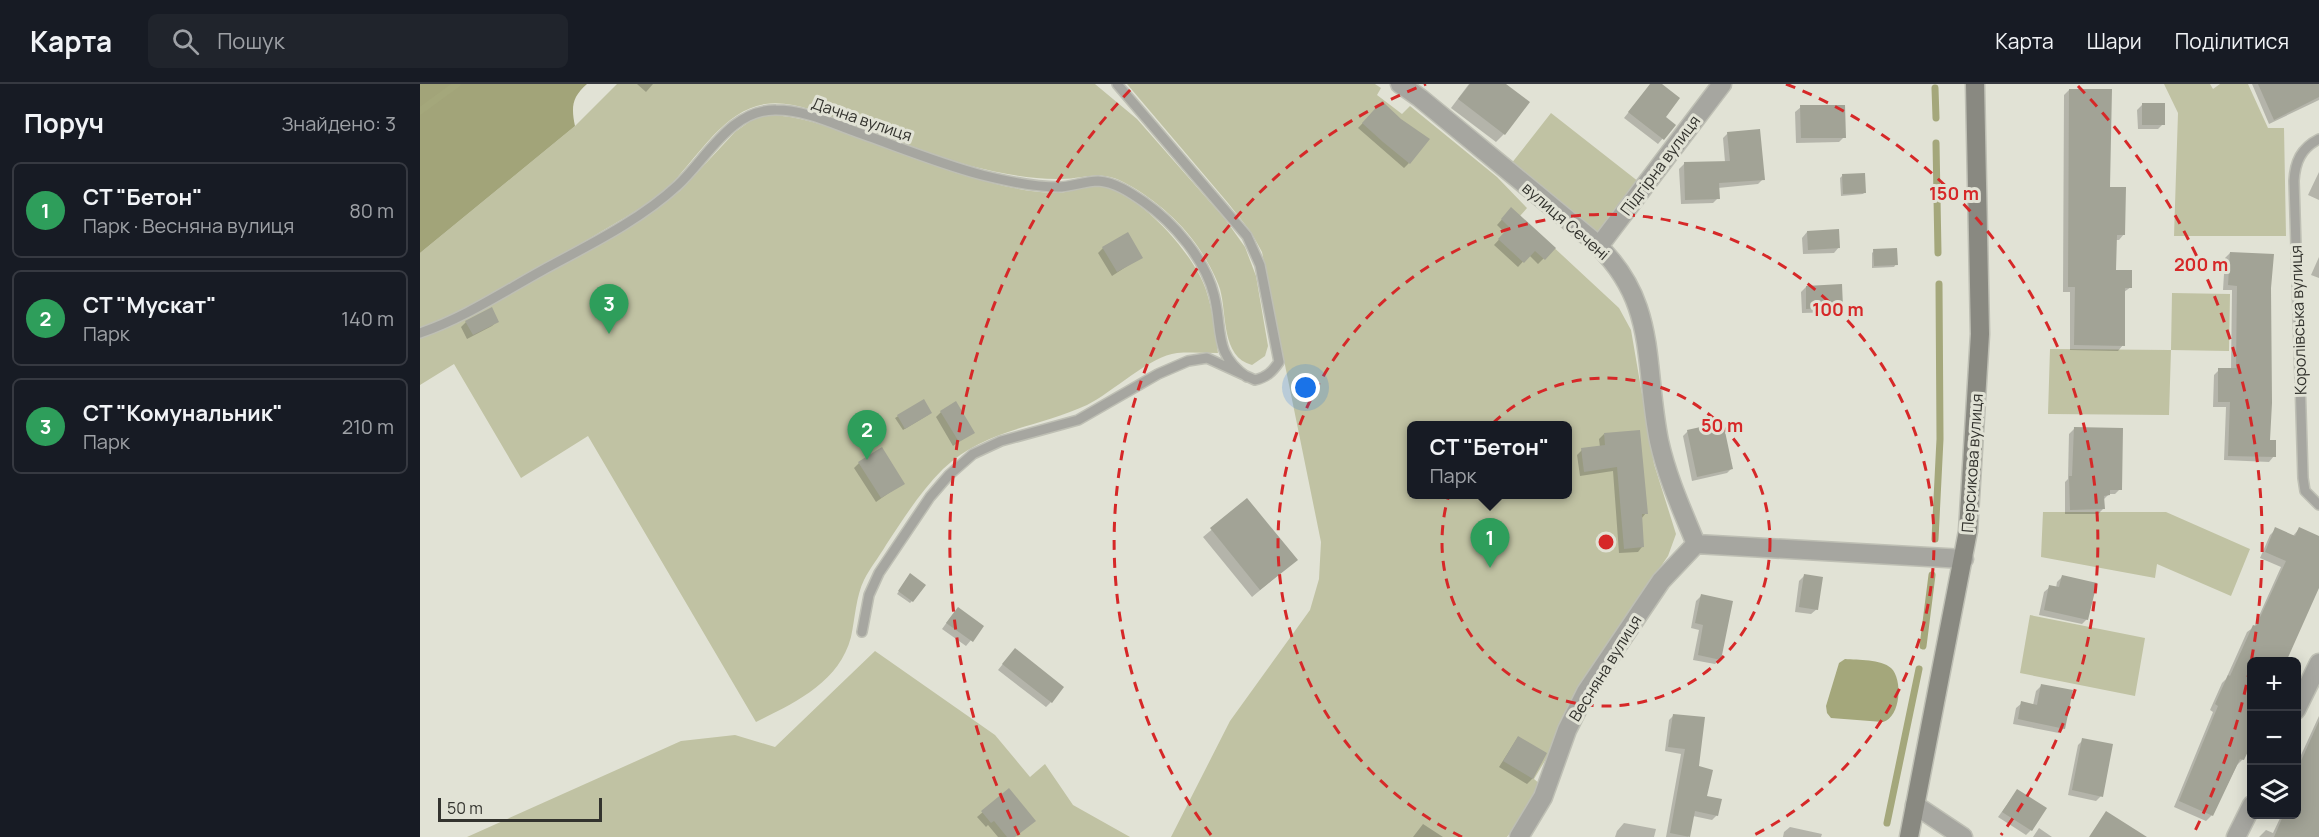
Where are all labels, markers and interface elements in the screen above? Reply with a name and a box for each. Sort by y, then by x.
search box [148,14,568,68]
text: Карта [30,22,112,60]
icon: search [169,25,202,58]
text: Пошук [217,26,285,56]
text: Карта [1995,27,2054,55]
text: Шари [2087,27,2142,55]
text: Поділитися [2175,27,2289,55]
street label: Дачна вулиця [809,92,915,146]
text: Поруч [24,105,104,141]
text: Знайдено: 3 [281,110,396,137]
street label: Підгірна вулиця [1615,110,1705,220]
street label: вулиця Сечені [1518,177,1614,265]
text: 150 m [1929,181,1979,205]
text: СТ "Бетон" [83,182,203,212]
text: 1 [41,197,50,224]
text: 80 m [349,197,394,224]
text: Парк · Весняна вулиця [83,212,294,239]
street label: Королівська вулиця [2284,245,2312,395]
text: 200 m [2174,252,2228,276]
pin: 3 [590,284,628,334]
text: СТ "Мускат" [83,290,216,320]
text: 100 m [1812,297,1864,321]
text: 2 [40,305,51,332]
text: 140 m [341,305,394,332]
text: Парк [83,320,130,347]
your location [1291,373,1320,402]
street label: Персикова вулиця [1956,393,1988,533]
text: СТ "Комунальник" [83,398,283,428]
pin: 2 [848,410,886,460]
text: 3 [40,413,51,440]
text: 210 m [342,413,394,440]
text: 50 m [1701,413,1743,437]
popup [1407,421,1572,499]
text: Парк [83,428,130,455]
text: СТ "Бетон" [1430,432,1549,462]
text: Парк [1430,462,1476,489]
pin: 1 [1470,518,1510,568]
centre of rings [1596,532,1616,552]
street label: Весняна вулиця [1563,611,1647,725]
map controls [2247,657,2301,819]
button: + [2247,657,2301,711]
button: − [2247,711,2301,765]
button: layers [2247,765,2301,819]
scale bar [438,795,602,822]
text: 50 m [447,797,483,819]

